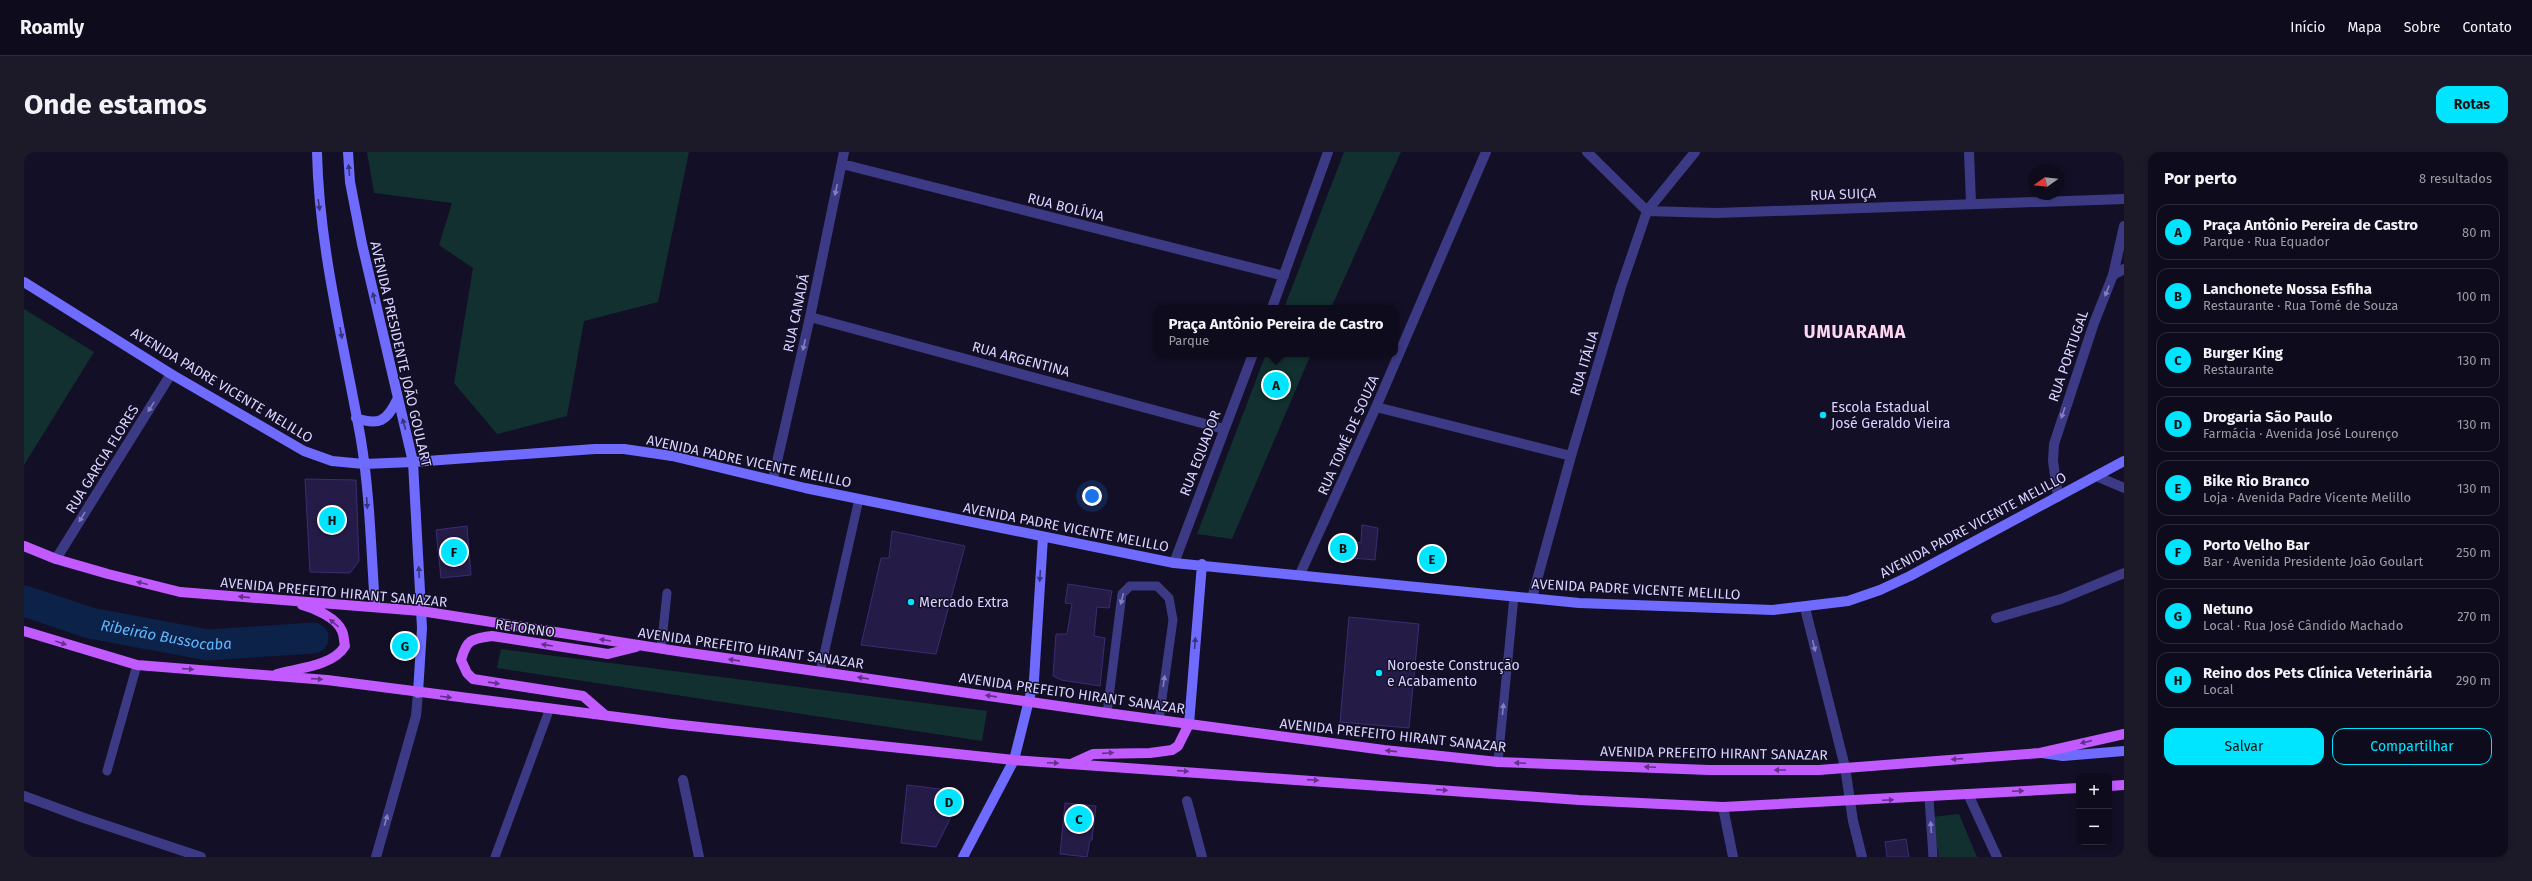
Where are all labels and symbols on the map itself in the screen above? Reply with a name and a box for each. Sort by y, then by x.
one-way arrow [346,164,353,176]
north arrow [2028,164,2064,200]
one-way arrow [833,184,839,196]
street label: RUA SUIÇA [1810,185,1876,204]
street label: RUA BOLÍVIA [1026,189,1106,225]
one-way arrow [316,199,322,211]
street label: AVENIDA PRESIDENTE JOÃO GOULART [366,240,435,469]
street label: RUA CANADÁ [779,272,813,354]
one-way arrow [2103,285,2109,297]
one-way arrow [370,292,376,304]
street label: RUA PORTUGAL [2045,308,2092,404]
district label: UMUARAMA [1804,321,1906,343]
street label: AVENIDA PADRE VICENTE MELILLO [128,324,316,447]
one-way arrow [338,327,344,339]
street label: RUA ITÁLIA [1566,328,1602,398]
street label: RUA ARGENTINA [970,338,1072,381]
one-way arrow [801,339,807,351]
pin: A [1263,370,1289,400]
street label: RUA TOMÉ DE SOUZA [1313,372,1383,498]
place label: Escola Estadual José Geraldo Vieira [1831,399,1950,432]
one-way arrow [147,401,154,413]
street label: RUA GARCIA FLORES [62,402,143,517]
street label: RUA EQUADOR [1176,407,1225,498]
one-way arrow [2060,407,2066,419]
marker: Escola Estadual José Geraldo Vieira [1818,410,1828,420]
one-way arrow [401,418,407,430]
street label: AVENIDA PADRE VICENTE MELILLO [645,431,853,492]
street label: AVENIDA PADRE VICENTE MELILLO [1877,469,2070,582]
your location [1082,486,1102,506]
one-way arrow [364,497,371,509]
street label: AVENIDA PADRE VICENTE MELILLO [962,499,1170,556]
pin: H [319,505,345,535]
one-way arrow [78,511,85,523]
pin: B [1330,533,1356,563]
pin: F [441,537,467,567]
pin: E [1419,544,1445,574]
one-way arrow [416,566,423,578]
one-way arrow [1037,570,1044,582]
street label: AVENIDA PREFEITO HIRANT SANAZAR [220,574,449,611]
street label: AVENIDA PADRE VICENTE MELILLO [1531,576,1741,603]
one-way arrow [136,580,148,586]
one-way arrow [1119,593,1125,605]
one-way arrow [238,594,250,601]
place label: Mercado Extra [919,594,1009,611]
marker: Mercado Extra [906,597,916,607]
water label: Ribeirão Bussocaba [99,616,232,654]
street label: RETORNO [494,616,556,641]
one-way arrow [329,618,339,627]
street label: AVENIDA PREFEITO HIRANT SANAZAR [637,624,865,673]
pin: G [392,631,418,661]
one-way arrow [599,637,612,643]
one-way arrow [1192,637,1199,649]
one-way arrow [1811,640,1817,652]
one-way arrow [55,641,67,647]
one-way arrow [541,642,553,648]
one-way arrow [728,657,740,663]
place label: Noroeste Construção e Acabamento [1387,657,1520,690]
one-way arrow [182,665,194,672]
marker: Noroeste Construção e Acabamento [1374,668,1384,678]
street label: AVENIDA PREFEITO HIRANT SANAZAR [958,669,1186,718]
one-way arrow [857,675,869,681]
one-way arrow [1161,675,1167,687]
one-way arrow [311,676,323,683]
one-way arrow [488,680,500,686]
one-way arrow [440,693,452,700]
one-way arrow [985,693,997,699]
one-way arrow [1499,703,1506,715]
street label: AVENIDA PREFEITO HIRANT SANAZAR [1279,715,1508,756]
one-way arrow [2080,740,2092,746]
street label: AVENIDA PREFEITO HIRANT SANAZAR [1600,743,1829,764]
one-way arrow [1385,748,1397,754]
one-way arrow [1102,750,1114,757]
one-way arrow [1951,755,1963,762]
one-way arrow [1047,759,1059,766]
one-way arrow [1514,759,1526,766]
one-way arrow [1644,764,1656,771]
one-way arrow [1177,767,1189,774]
one-way arrow [1773,767,1786,773]
one-way arrow [1307,777,1319,784]
one-way arrow [1436,786,1448,793]
pin: D [936,787,962,817]
one-way arrow [2012,788,2024,795]
one-way arrow [1882,796,1894,803]
pin: C [1066,804,1092,834]
one-way arrow [383,813,389,825]
one-way arrow [1928,821,1935,833]

